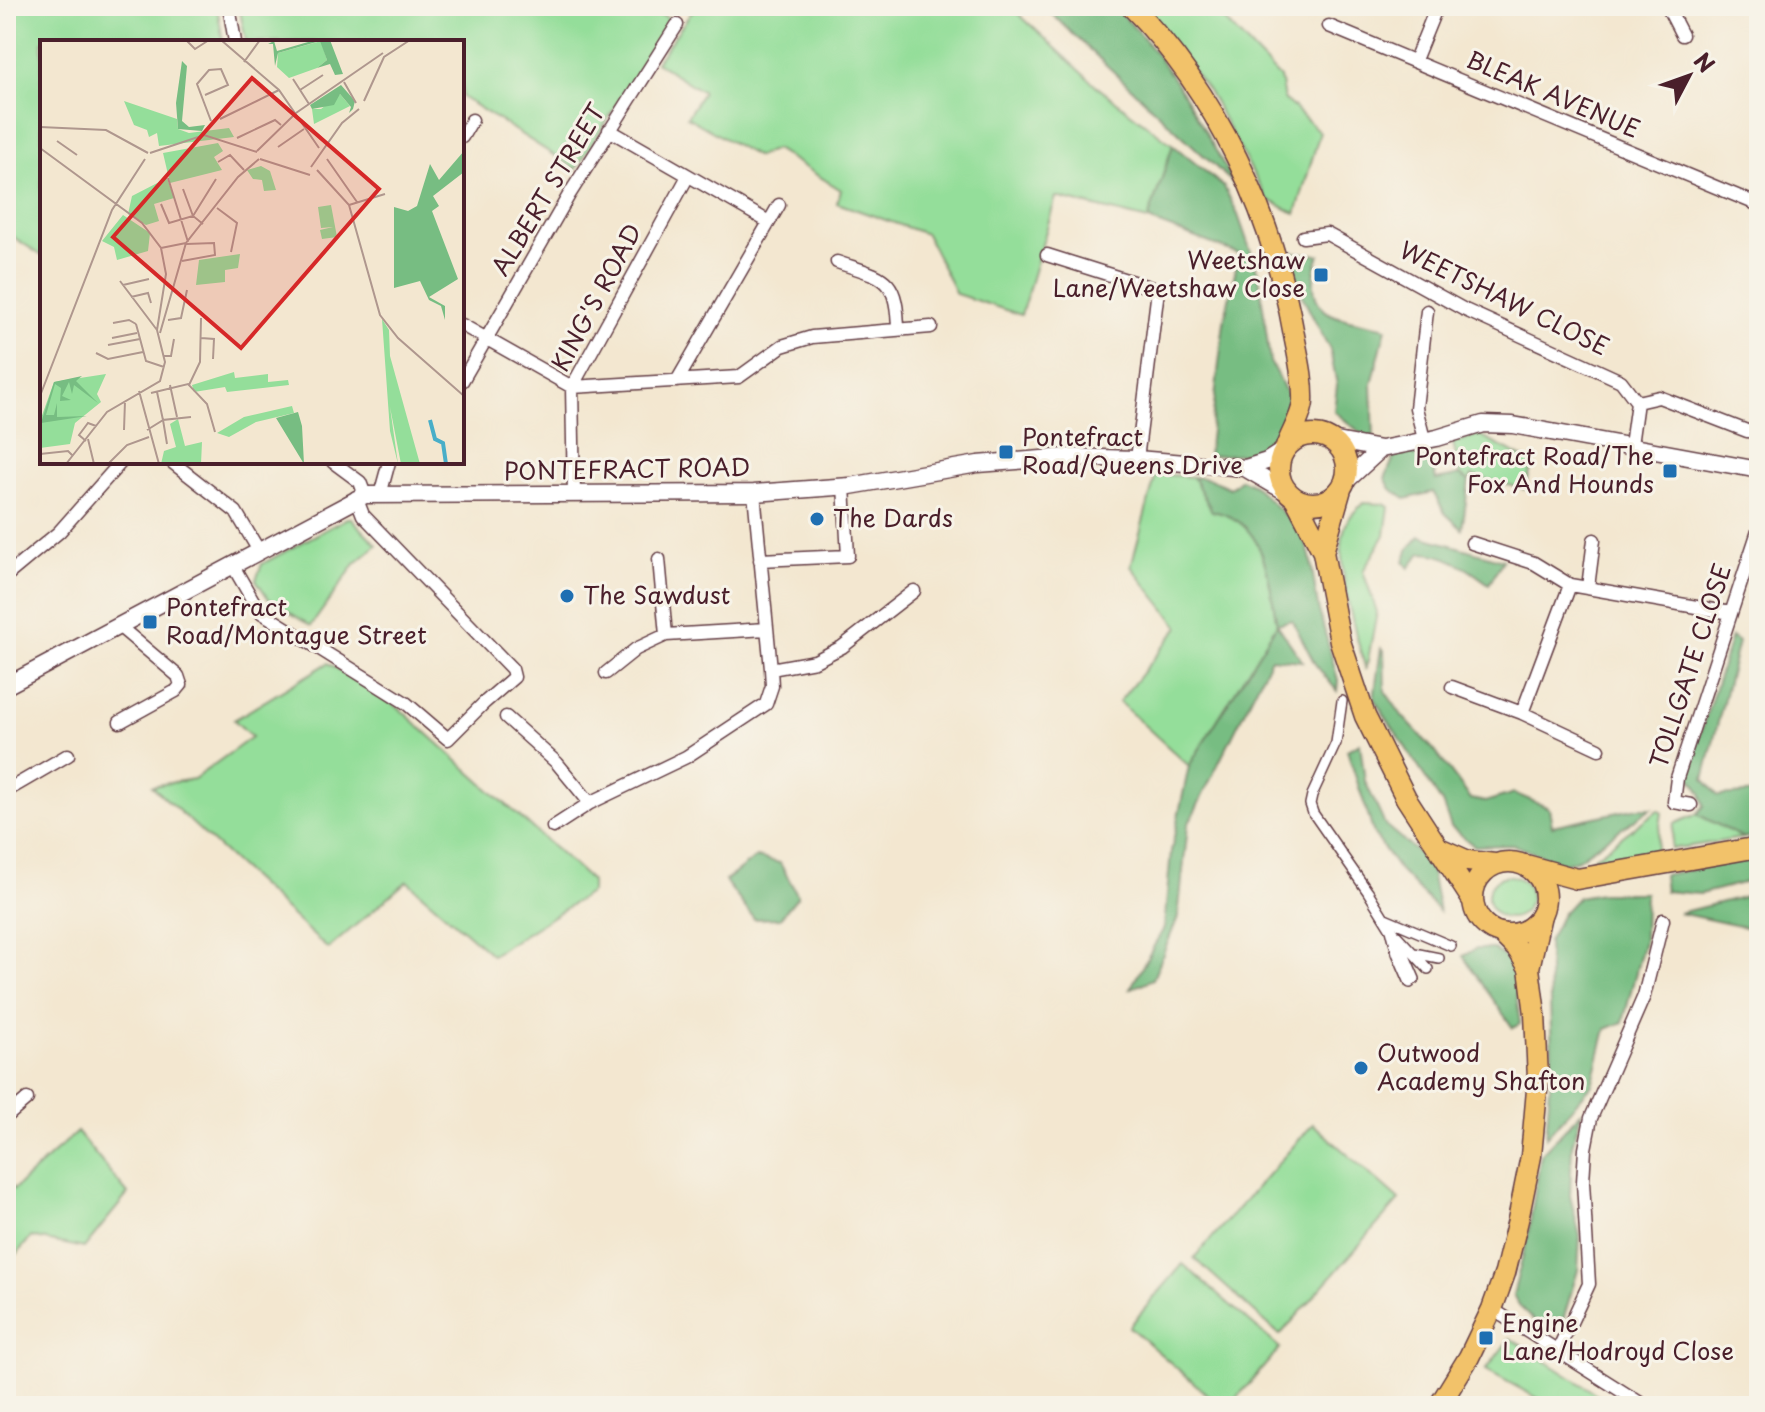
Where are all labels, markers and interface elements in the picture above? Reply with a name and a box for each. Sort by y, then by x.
north arrow [1649,36,1729,116]
inset map [40,40,464,464]
street label: BLEAK AVENUE [1461,40,1646,146]
text: N [1687,44,1723,79]
street label: ALBERT STREET [482,96,613,282]
street label: KING'S ROAD [541,217,649,378]
street label: WEETSHAW CLOSE [1394,231,1616,364]
place label: Weetshaw Lane/Weetshaw Close [1053,241,1305,305]
marker: Weetshaw Lane/Weetshaw Close [1312,266,1330,284]
place label: Pontefract Road/Queens Drive [1022,418,1243,482]
place label: Pontefract Road/The Fox And Hounds [1415,437,1654,501]
marker: Pontefract Road/Queens Drive [997,443,1015,461]
street label: PONTEFRACT ROAD [503,448,751,488]
marker: Pontefract Road/The Fox And Hounds [1661,462,1679,480]
place label: The Dards [833,499,953,535]
marker: The Dards [808,510,826,528]
street label: TOLLGATE CLOSE [1639,558,1739,772]
place label: The Sawdust [583,576,730,612]
marker: The Sawdust [558,587,576,605]
place label: Pontefract Road/Montague Street [166,588,427,652]
marker: Pontefract Road/Montague Street [141,613,159,631]
place label: Outwood Academy Shafton [1377,1034,1586,1098]
marker: Outwood Academy Shafton [1352,1059,1370,1077]
place label: Engine Lane/Hodroyd Close [1502,1304,1734,1368]
marker: Engine Lane/Hodroyd Close [1477,1329,1495,1347]

